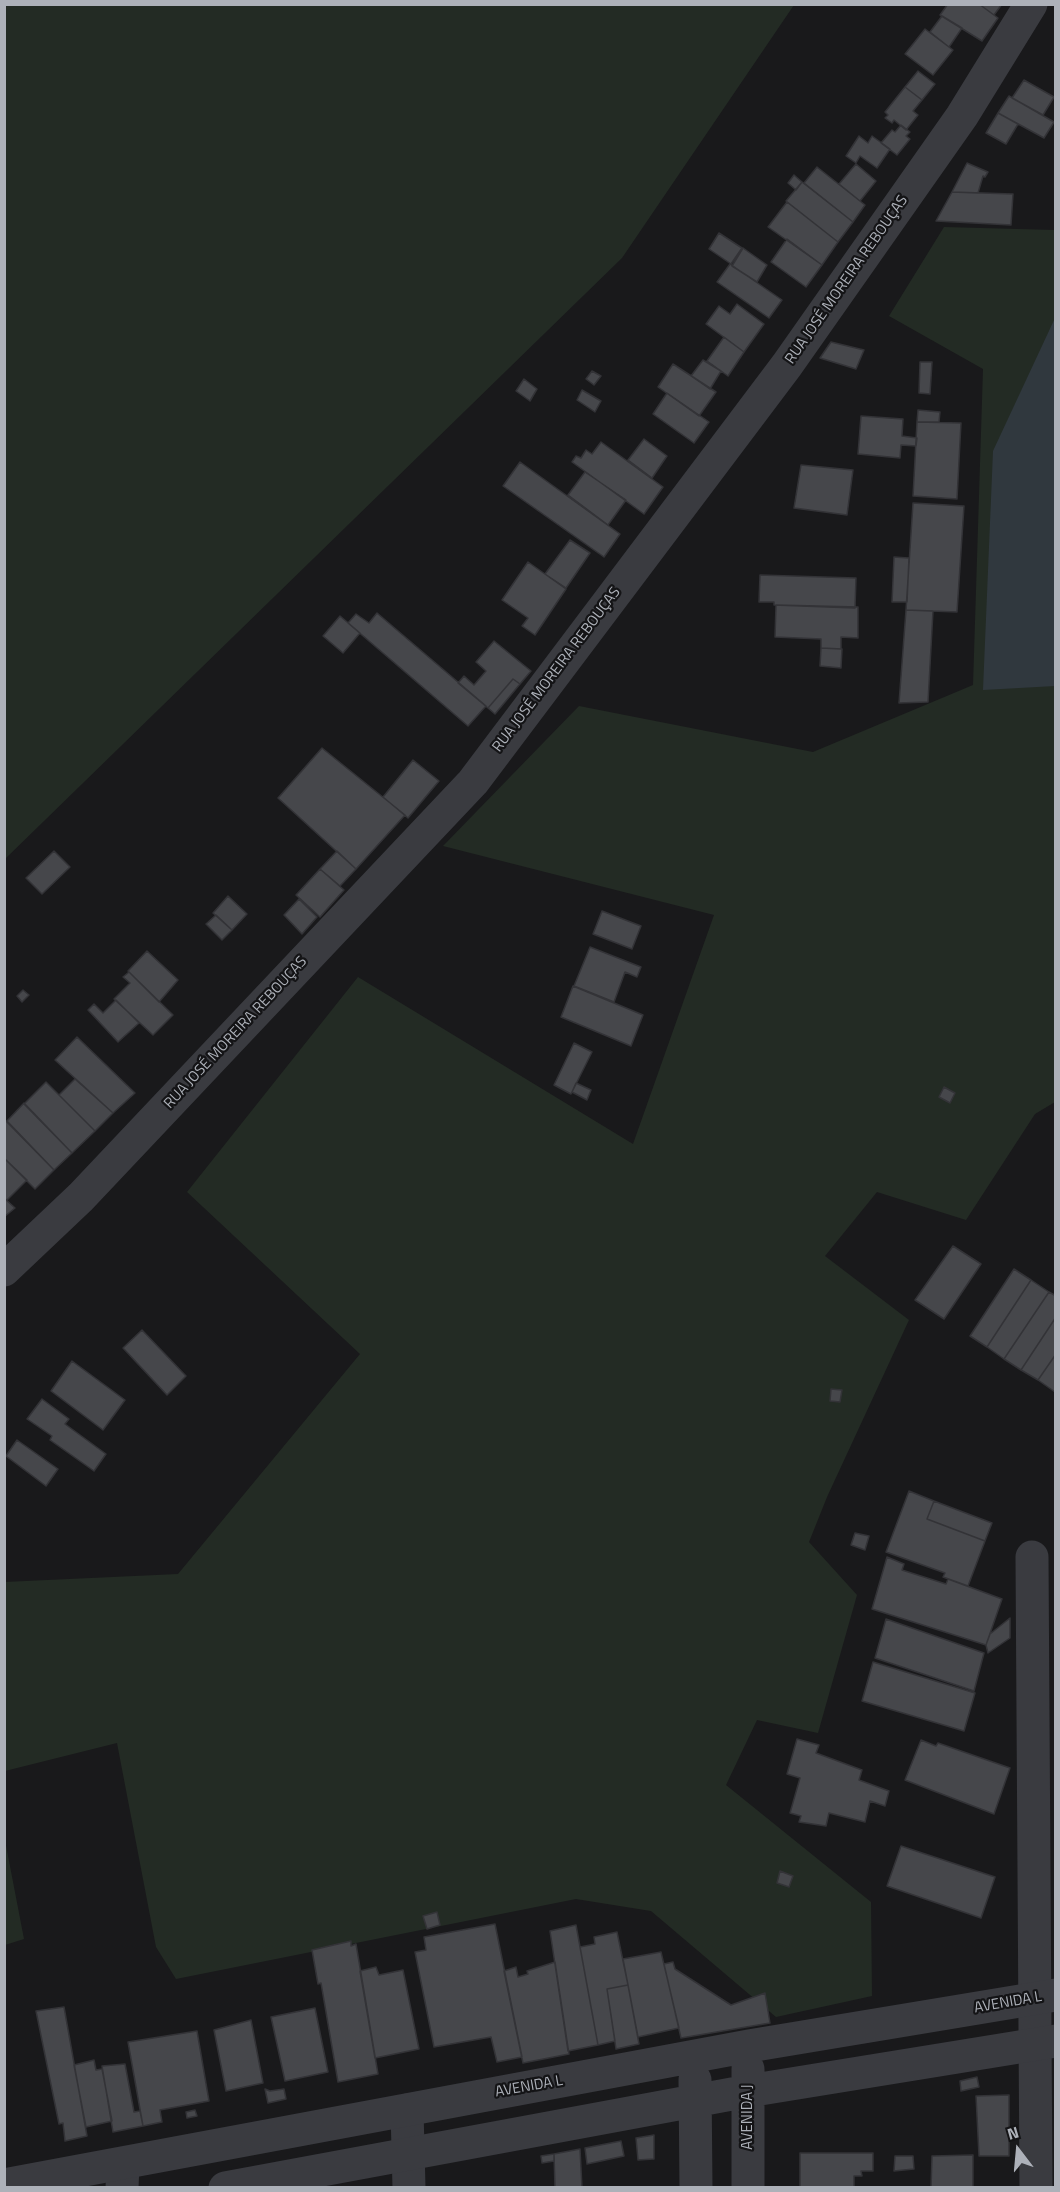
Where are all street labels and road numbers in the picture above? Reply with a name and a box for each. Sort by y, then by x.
street label: RUA JOSÉ MOREIRA REBOUÇAS [782,192,912,368]
street label: RUA JOSÉ MOREIRA REBOUÇAS [489,584,625,756]
street label: RUA JOSÉ MOREIRA REBOUÇAS [161,953,311,1113]
street label: AVENIDA L [973,1988,1043,2018]
street label: AVENIDA L [494,2072,564,2102]
street label: AVENIDA J [739,2084,757,2150]

